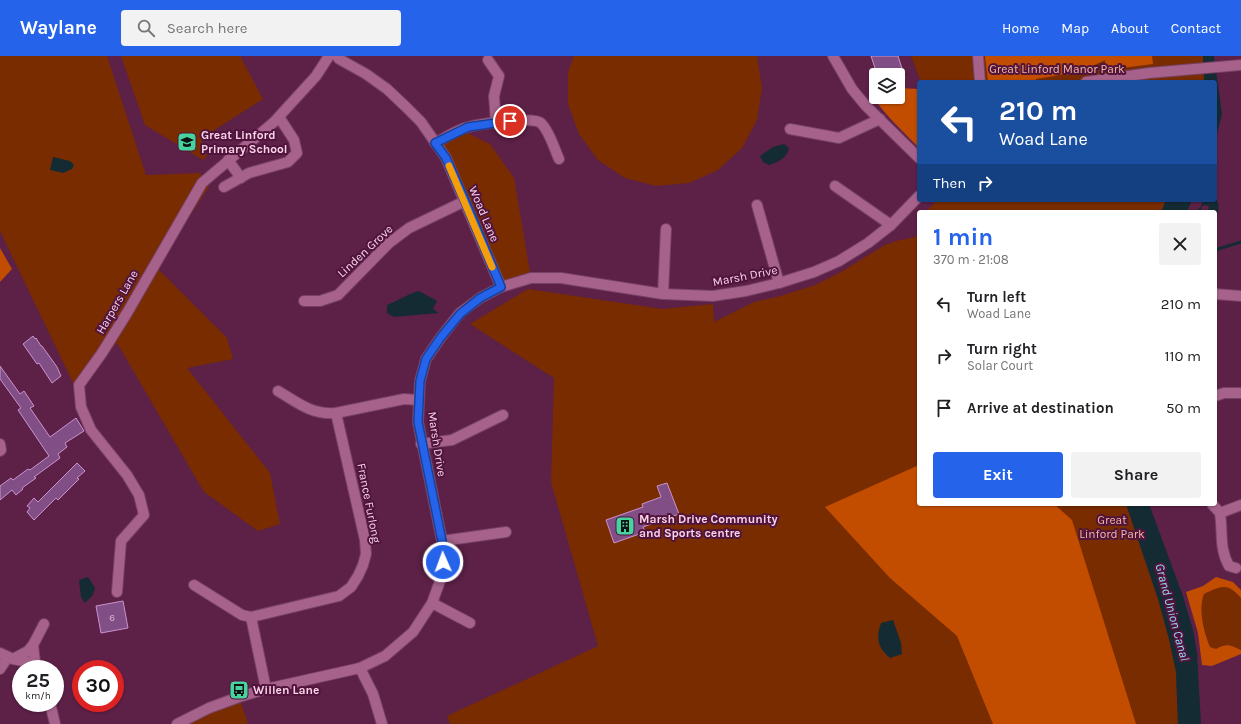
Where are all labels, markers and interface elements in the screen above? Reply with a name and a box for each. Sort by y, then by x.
search box [121,10,401,46]
text: Waylane [20,17,97,39]
icon: search [135,17,157,39]
text: Search here [167,19,247,37]
text: Home [1002,20,1039,37]
text: Map [1061,20,1089,37]
text: About [1111,20,1149,37]
text: Contact [1171,20,1221,37]
park label: Great Linford Manor Park [989,62,1125,76]
map controls [869,68,905,104]
button: layers [869,68,905,104]
text: 210 m [999,94,1077,127]
icon: left [933,96,985,148]
pin [493,104,527,138]
icon: arrive [499,110,521,132]
place label: Great Linford Primary School [201,128,288,156]
text: Woad Lane [999,128,1088,150]
school or university icon: Great Linford Primary School [176,131,198,153]
icon: right [974,172,996,194]
text: Then [933,174,966,192]
street label: Woad Lane [466,184,502,244]
street label: Linden Grove [334,222,396,280]
text: 1 min [933,223,993,251]
button: close [1159,223,1201,265]
text: 370 m · 21:08 [933,252,1009,267]
street label: Marsh Drive [711,263,779,289]
street label: Harpers Lane [93,268,141,336]
text: Turn left [967,288,1026,306]
icon: left [933,293,955,315]
text: 210 m [1161,295,1201,313]
text: Woad Lane [967,306,1031,321]
text: Turn right [967,340,1037,358]
icon: right [933,345,955,367]
text: 110 m [1165,347,1201,365]
text: Solar Court [967,358,1033,373]
icon: arrive [933,397,955,419]
text: Arrive at destination [967,399,1114,417]
text: 50 m [1166,399,1201,417]
street label: Marsh Drive [425,411,449,477]
button: Exit [933,452,1063,498]
button: Share [1071,452,1201,498]
street label: France Furlong [354,462,384,544]
place label: Marsh Drive Community and Sports centre [639,512,777,540]
park label: Great Linford Park [1079,513,1145,541]
building icon: Marsh Drive Community and Sports centre [614,515,636,537]
position arrow [422,541,464,583]
water label: Grand Union Canal [1152,562,1193,663]
house number: 6 [109,612,115,624]
speed limit sign: 30 [72,660,124,712]
text: 25 [26,669,50,692]
bus stop icon: Willen Lane [228,679,250,701]
place label: Willen Lane [253,683,319,697]
text: km/h [25,690,51,702]

